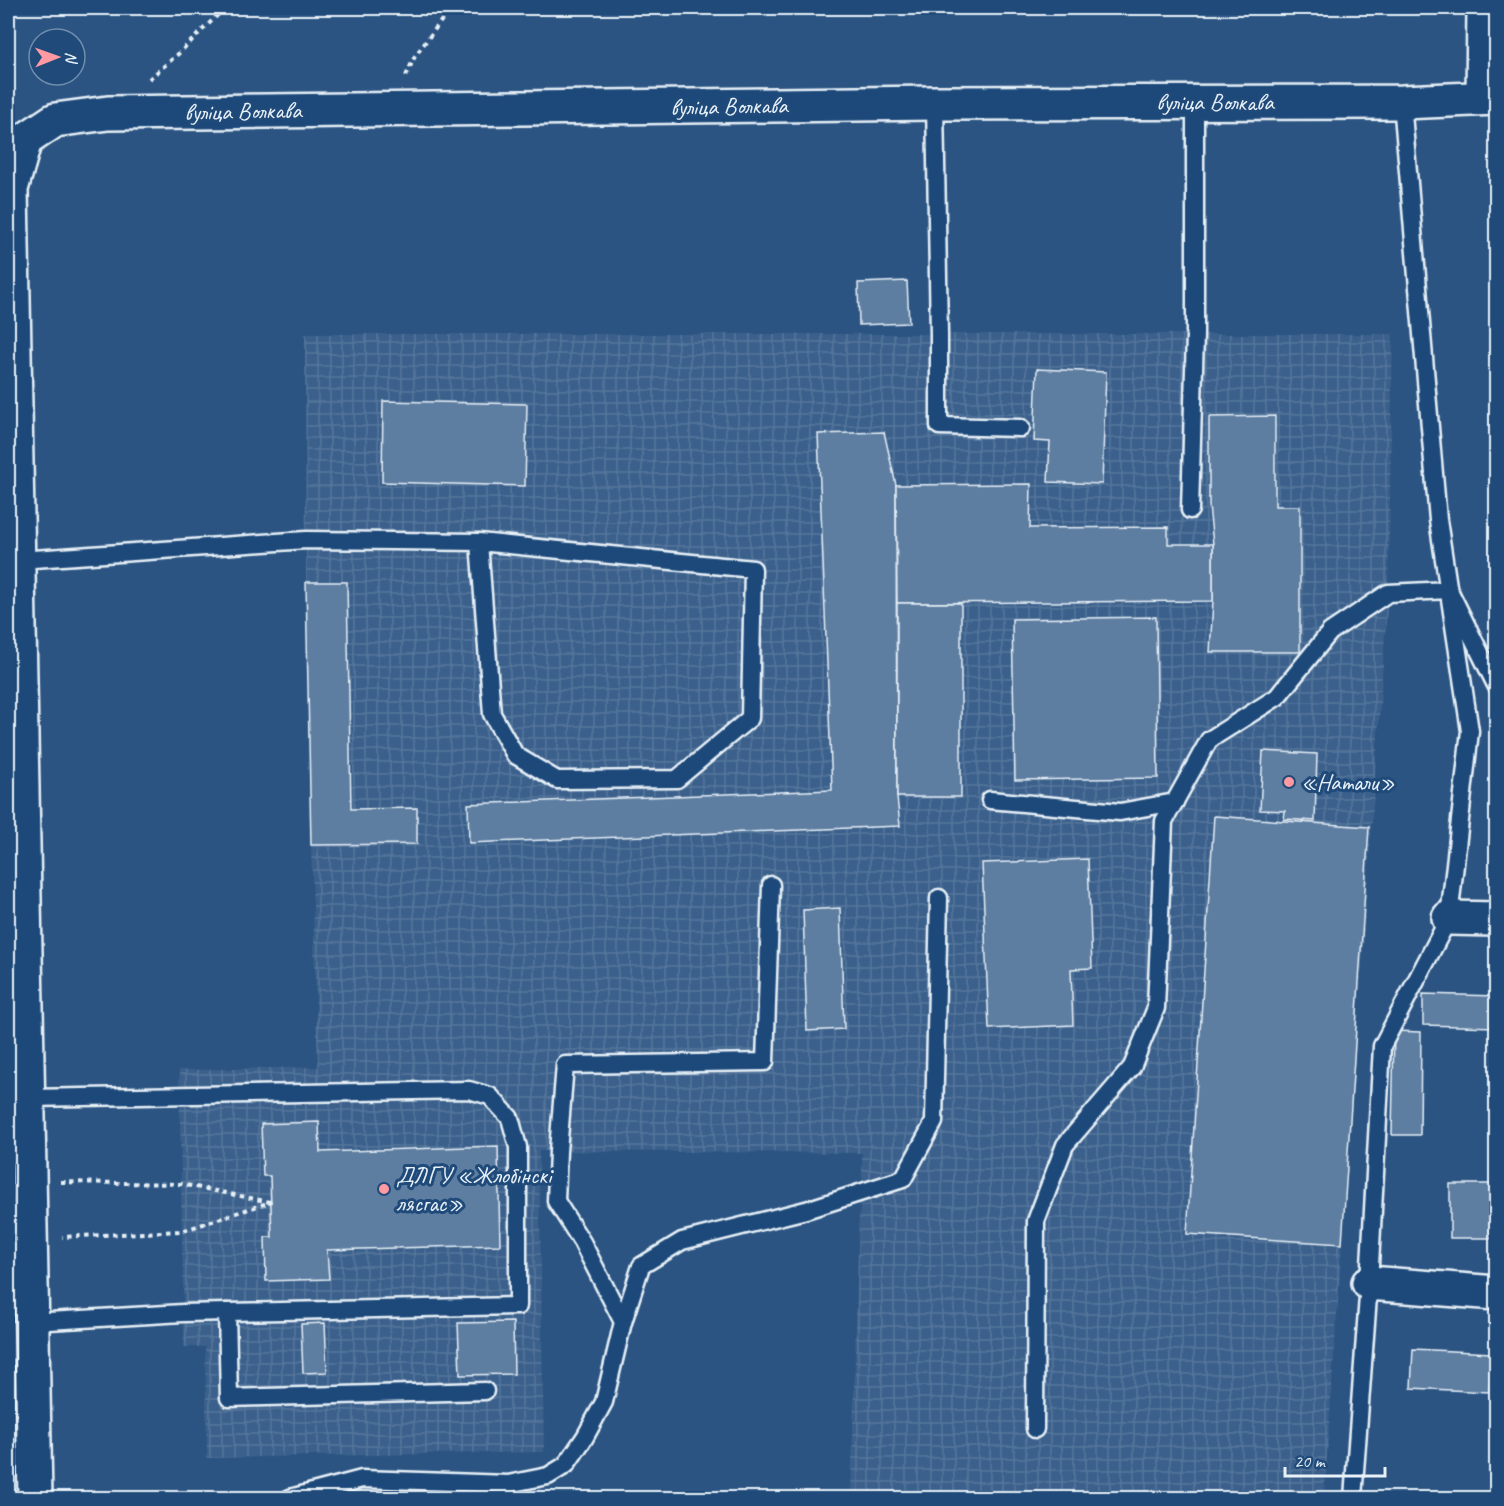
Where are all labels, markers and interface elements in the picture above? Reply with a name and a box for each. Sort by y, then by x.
north arrow [27,27,87,87]
text: N [61,52,81,65]
street label: вуліца Волкава [1156,87,1275,117]
street label: вуліца Волкава [670,90,789,122]
street label: вуліца Волкава [184,95,303,127]
place label: «Натали» [1301,767,1395,797]
marker: «Натали» [1282,775,1296,789]
place label: ДЛГУ «Жлобінскі лясгас» [396,1160,554,1218]
marker: ДЛГУ «Жлобінскі лясгас» [377,1182,391,1196]
scale bar [1285,1440,1386,1478]
text: 20 m [1294,1450,1327,1472]

